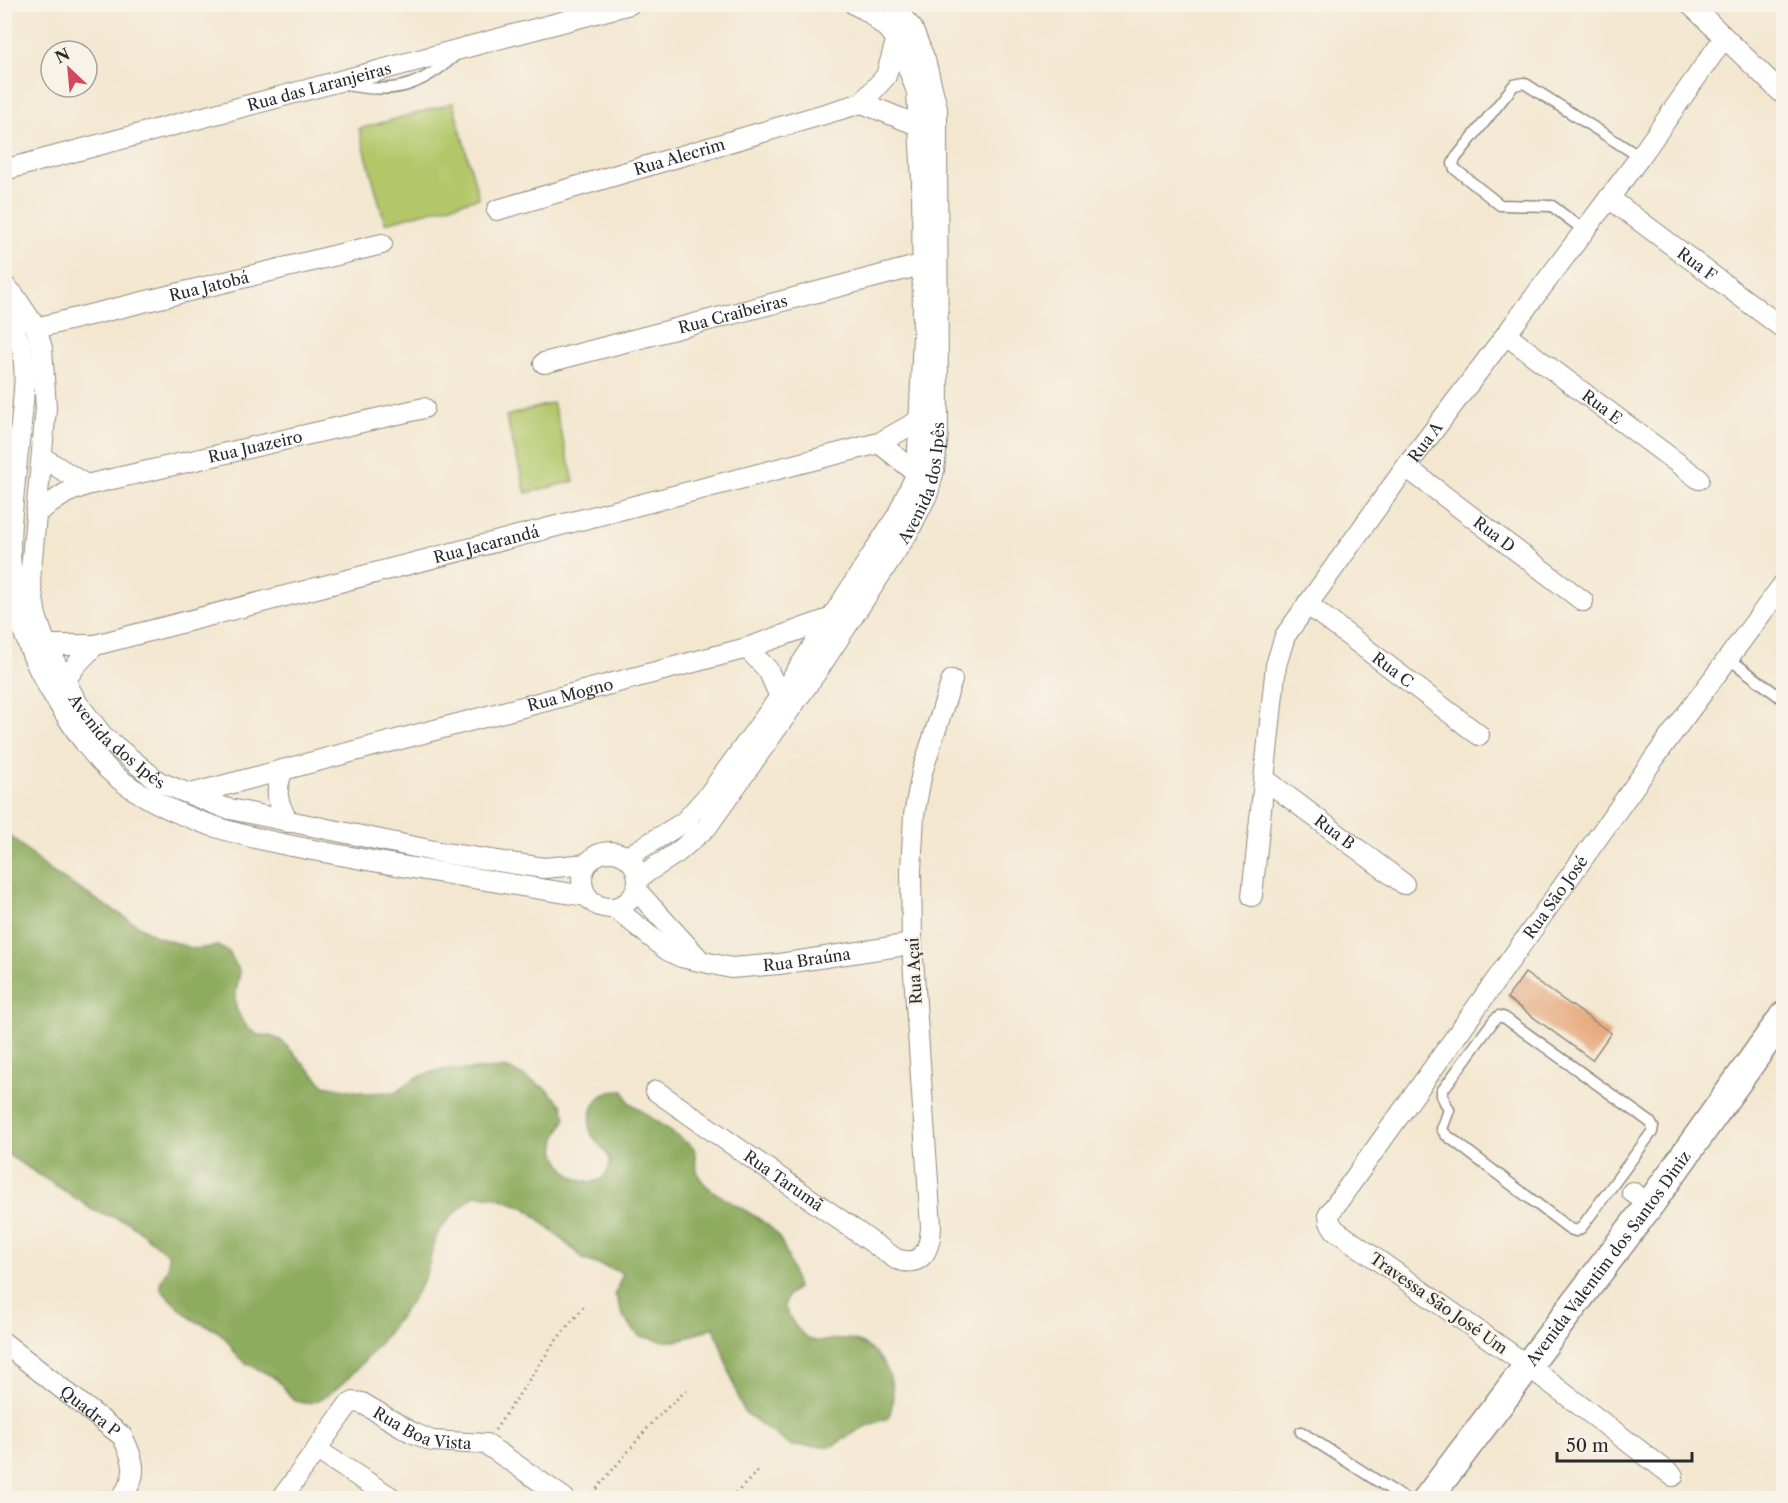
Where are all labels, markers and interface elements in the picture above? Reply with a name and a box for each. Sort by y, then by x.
north arrow [39,39,99,99]
text: N [52,43,73,68]
street label: Rua das Laranjeiras [245,58,393,115]
street label: Rua Alecrim [631,134,727,179]
street label: Rua F [1673,243,1721,285]
street label: Rua Jatobá [167,267,251,305]
street label: Rua Craibeiras [676,290,789,338]
street label: Rua E [1578,385,1626,428]
street label: Rua A [1403,417,1447,466]
street label: Avenida dos Ipês [893,422,948,548]
street label: Rua Juazeiro [206,426,304,467]
street label: Rua D [1470,512,1519,556]
street label: Rua Jacarandá [431,521,542,567]
street label: Rua C [1368,647,1417,691]
street label: Rua Mogno [525,674,615,715]
street label: Avenida dos Ipês [64,690,167,793]
street label: Rua B [1311,810,1359,853]
street label: Rua São José [1519,852,1592,943]
street label: Rua Açaí [902,937,926,1005]
street label: Rua Braúna [762,943,853,975]
street label: Rua Tarumã [740,1146,828,1216]
street label: Avenida Valentim dos Santos Diniz [1521,1147,1695,1370]
street label: Travessa São José Um [1366,1248,1512,1358]
street label: Quadra P [56,1381,125,1441]
street label: Rua Boa Vista [370,1402,473,1453]
scale bar [1557,1425,1692,1463]
text: 50 m [1566,1435,1609,1457]

